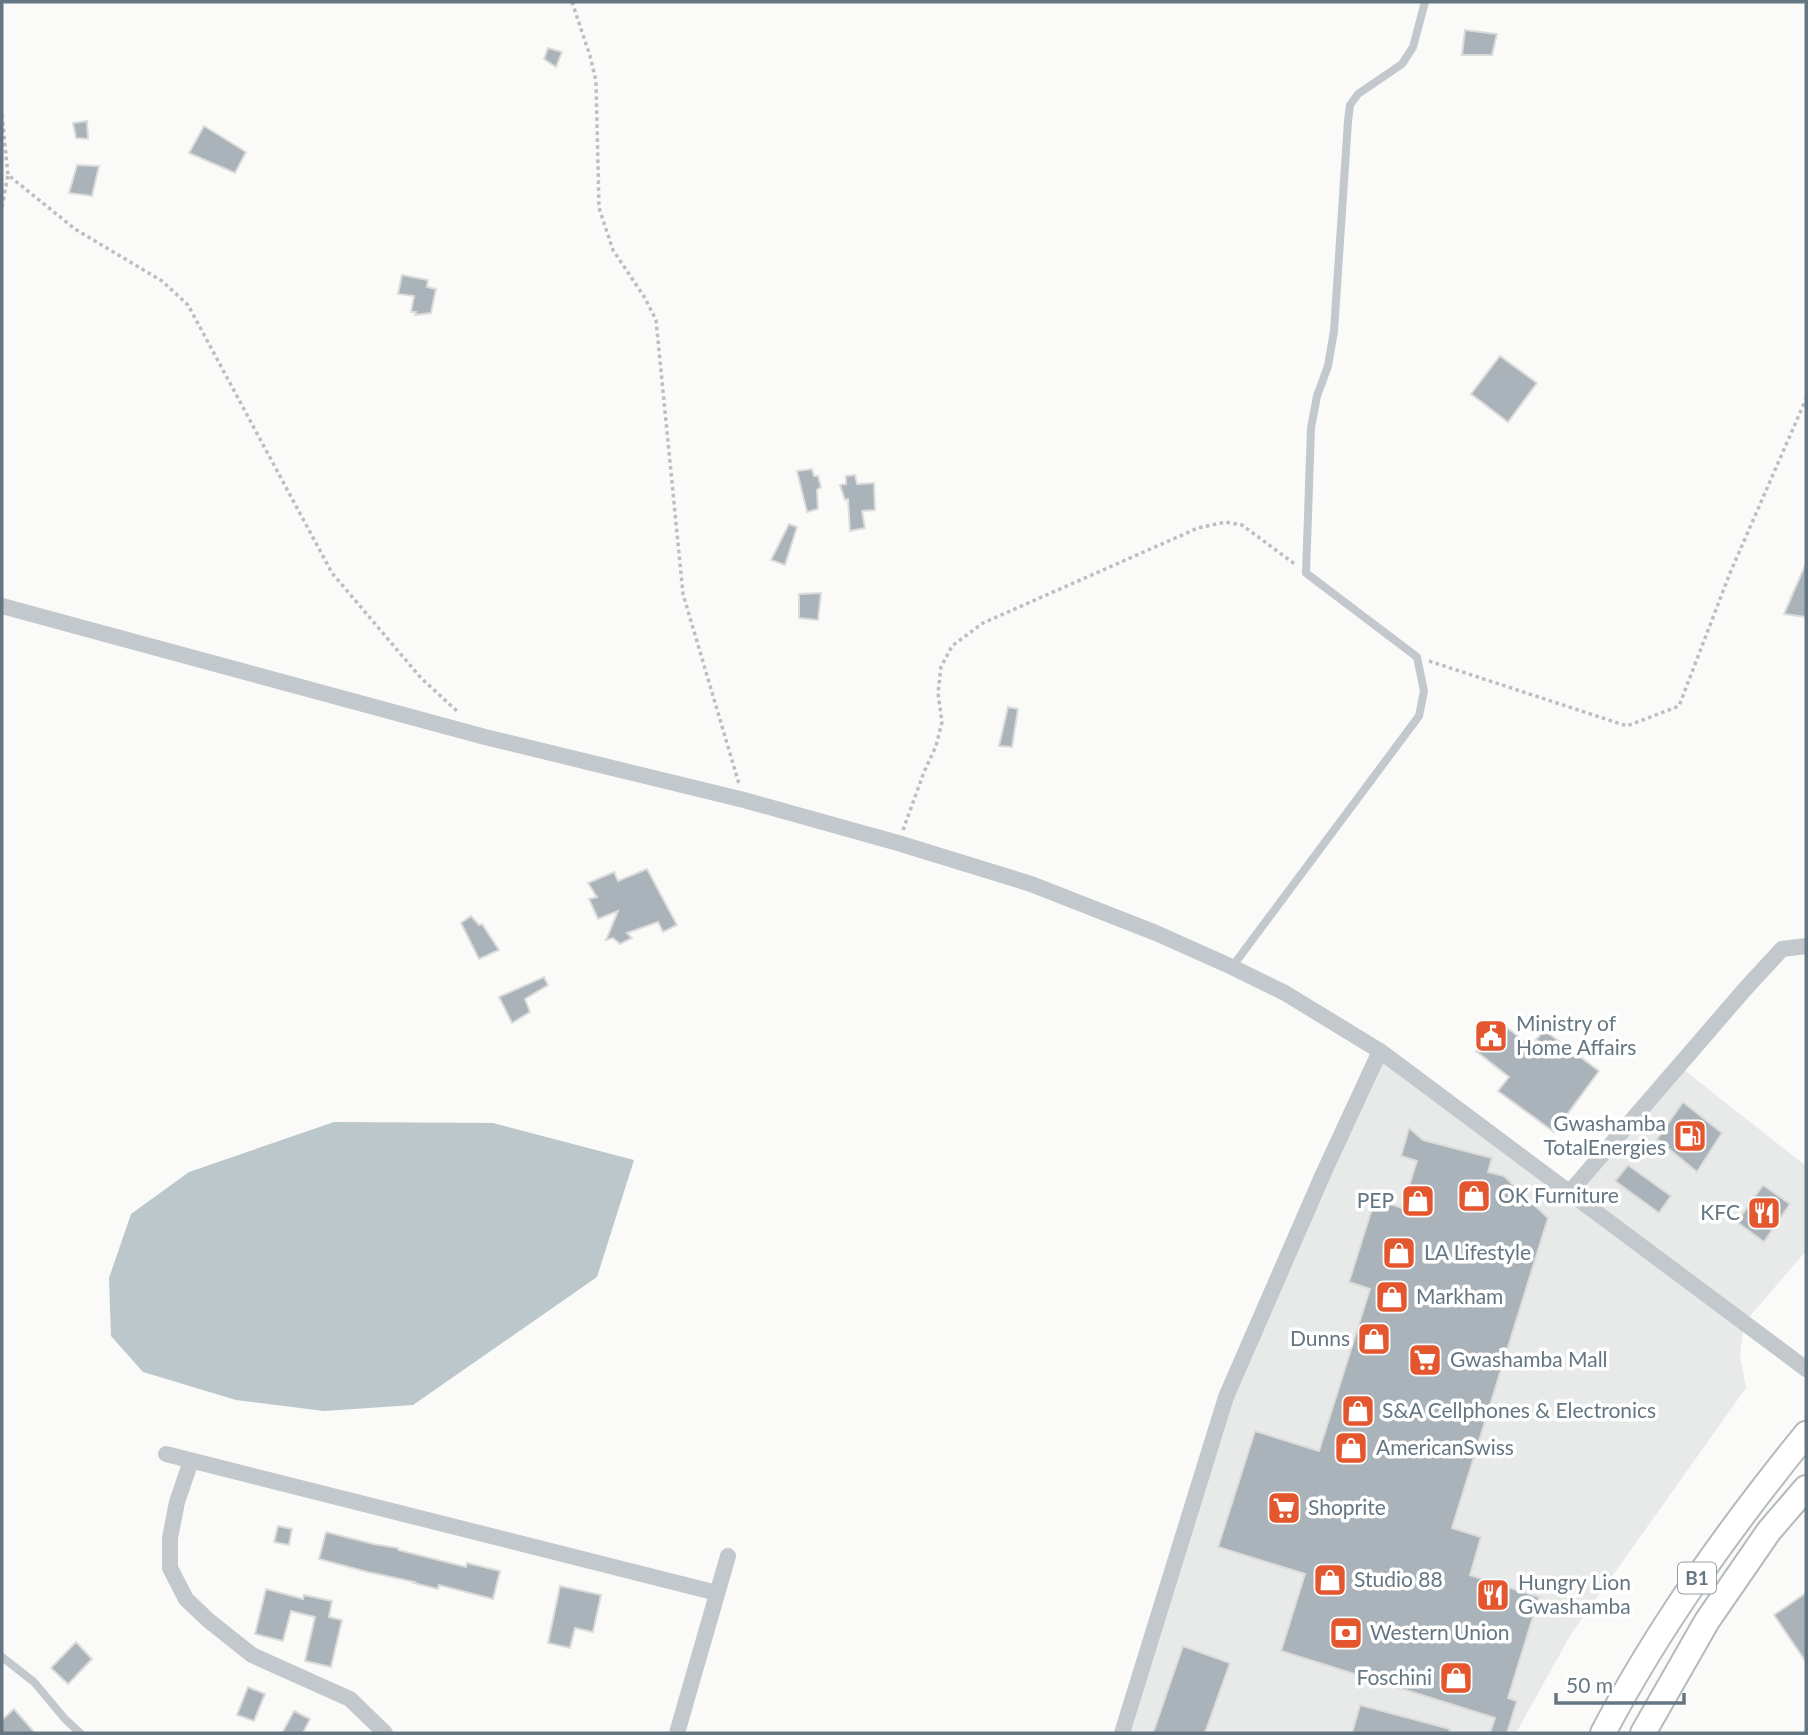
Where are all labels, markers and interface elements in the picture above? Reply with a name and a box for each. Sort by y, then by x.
place label: Ministry of Home Affairs [1516,1010,1636,1059]
public building icon: Ministry of Home Affairs [1472,1017,1510,1055]
place label: Gwashamba TotalEnergies [1543,1110,1666,1159]
fuel station icon: Gwashamba TotalEnergies [1671,1117,1709,1155]
shop icon: OK Furniture [1455,1177,1493,1215]
shop icon: PEP [1399,1182,1437,1220]
place label: OK Furniture [1498,1182,1619,1207]
place label: PEP [1357,1187,1394,1212]
restaurant icon: KFC [1745,1194,1783,1232]
place label: KFC [1700,1199,1740,1224]
shop icon: LA Lifestyle [1380,1234,1418,1272]
place label: LA Lifestyle [1424,1239,1531,1264]
shop icon: Markham [1373,1278,1411,1316]
place label: Markham [1416,1283,1503,1308]
shop icon: Dunns [1355,1320,1393,1358]
place label: Dunns [1290,1325,1350,1350]
supermarket icon: Gwashamba Mall [1406,1341,1444,1379]
place label: Gwashamba Mall [1450,1346,1608,1371]
shop icon: S&A Cellphones & Electronics [1339,1392,1377,1430]
place label: S&A Cellphones & Electronics [1382,1397,1656,1422]
shop icon: AmericanSwiss [1332,1429,1370,1467]
place label: AmericanSwiss [1376,1434,1514,1459]
supermarket icon: Shoprite [1265,1489,1303,1527]
place label: Shoprite [1308,1494,1386,1519]
shop icon: Studio 88 [1311,1561,1349,1599]
road number: B1 [1678,1562,1716,1594]
place label: Studio 88 [1354,1566,1443,1591]
place label: Hungry Lion Gwashamba [1518,1569,1631,1618]
restaurant icon: Hungry Lion Gwashamba [1474,1576,1512,1614]
bank icon: Western Union [1327,1614,1365,1652]
place label: Western Union [1370,1619,1510,1644]
shop icon: Foschini [1437,1659,1475,1697]
scale bar [1556,1662,1684,1706]
place label: Foschini [1356,1664,1432,1689]
text: 50 m [1566,1672,1613,1697]

